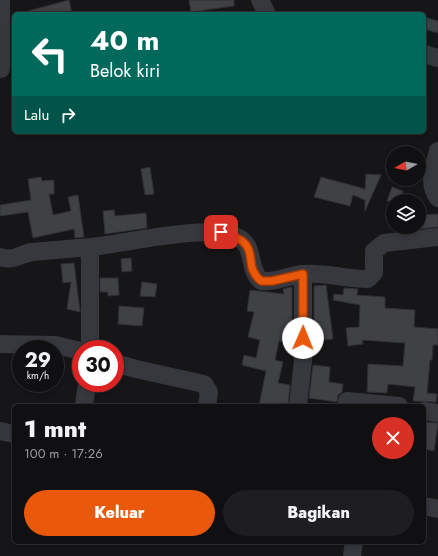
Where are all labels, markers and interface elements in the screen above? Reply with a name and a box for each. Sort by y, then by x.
text: 40 m [90,20,159,61]
icon: left [24,28,76,80]
text: Belok kiri [90,58,160,84]
text: Lalu [24,104,49,126]
icon: right [57,104,79,126]
north arrow [386,146,426,186]
map controls [386,146,426,234]
button: layers [386,194,426,234]
pin [204,215,238,249]
icon: arrive [210,221,232,243]
position arrow [282,317,324,359]
speed limit sign: 30 [72,340,124,392]
text: 29 [25,346,51,375]
text: km/h [27,368,49,383]
text: 1 mnt [24,411,86,446]
button: close [372,417,414,459]
text: 100 m · 17:26 [24,444,103,463]
button: Keluar [24,490,215,536]
button: Bagikan [223,490,414,536]

